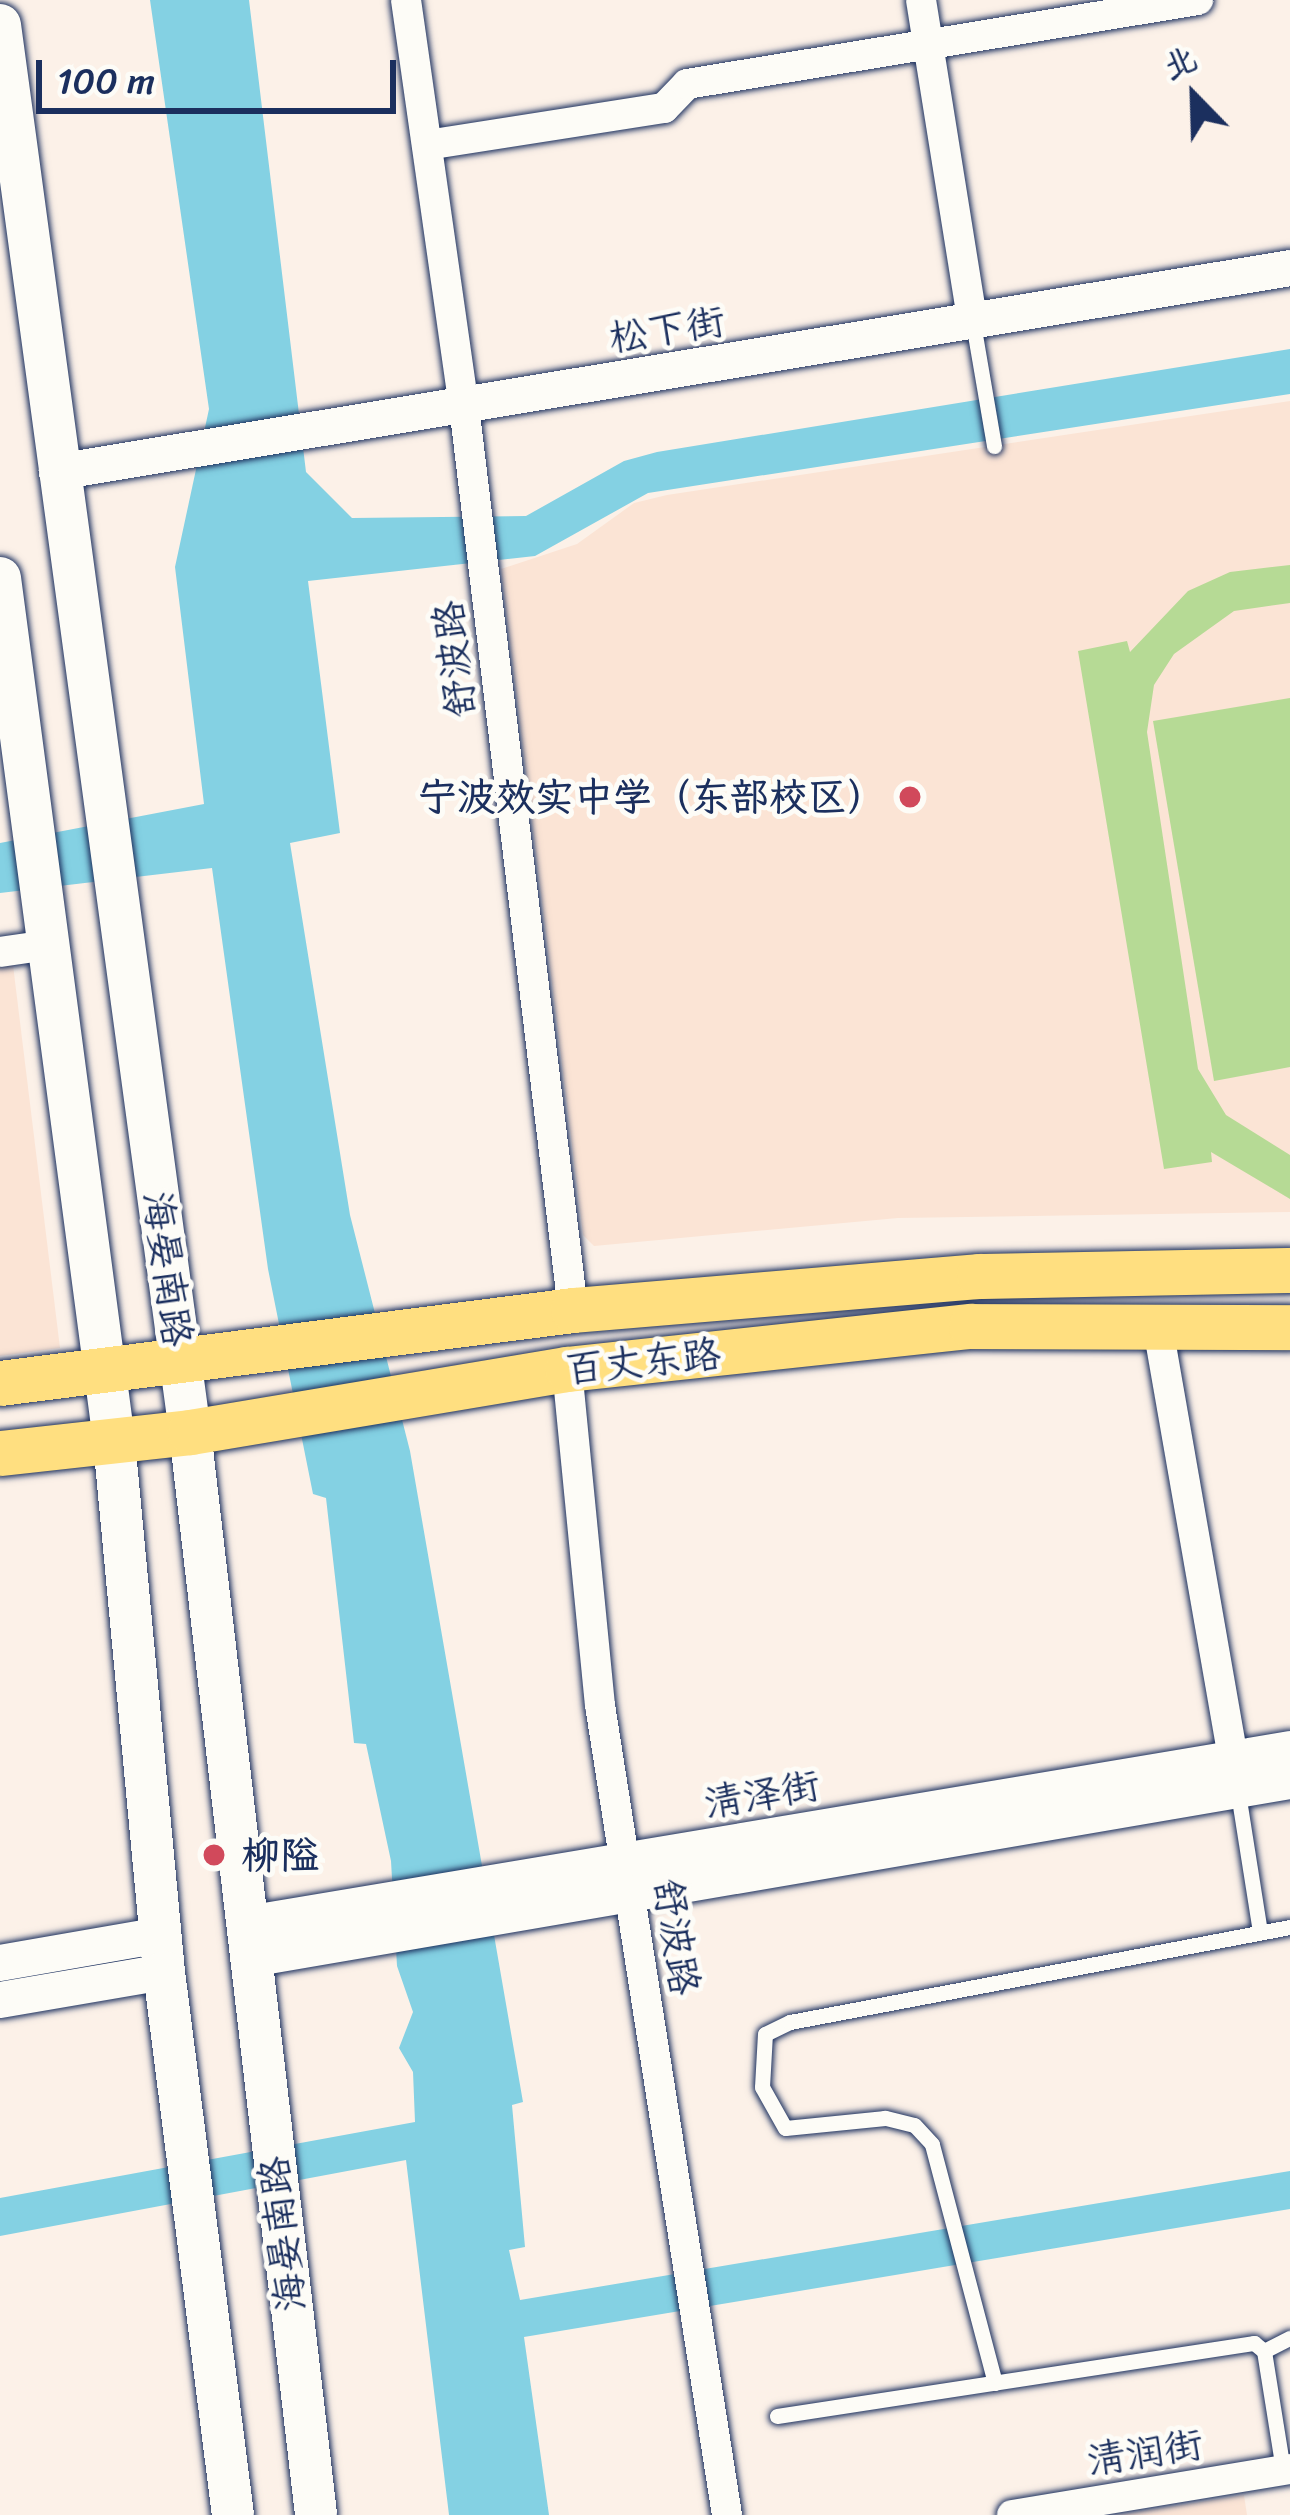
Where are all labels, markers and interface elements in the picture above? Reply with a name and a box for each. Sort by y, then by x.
text: 北 [1153,30,1206,96]
scale bar [42,36,402,110]
north arrow [1134,36,1254,156]
text: 100 m [57,49,155,113]
street label: 松下街 [606,298,728,362]
street label: 舒波路 [425,598,485,720]
place label: 宁波效实中学（东部校区） [418,774,886,820]
marker: 宁波效实中学（东部校区） [897,784,923,810]
street label: 海晏南路 [133,1189,201,1349]
street label: 百丈东路 [563,1331,723,1393]
street label: 清泽街 [700,1762,824,1828]
place label: 柳隘 [241,1832,319,1878]
marker: 柳隘 [198,1839,230,1871]
street label: 舒波路 [644,1876,708,1998]
street label: 海晏南路 [250,2154,316,2314]
street label: 清润街 [1084,2421,1206,2485]

